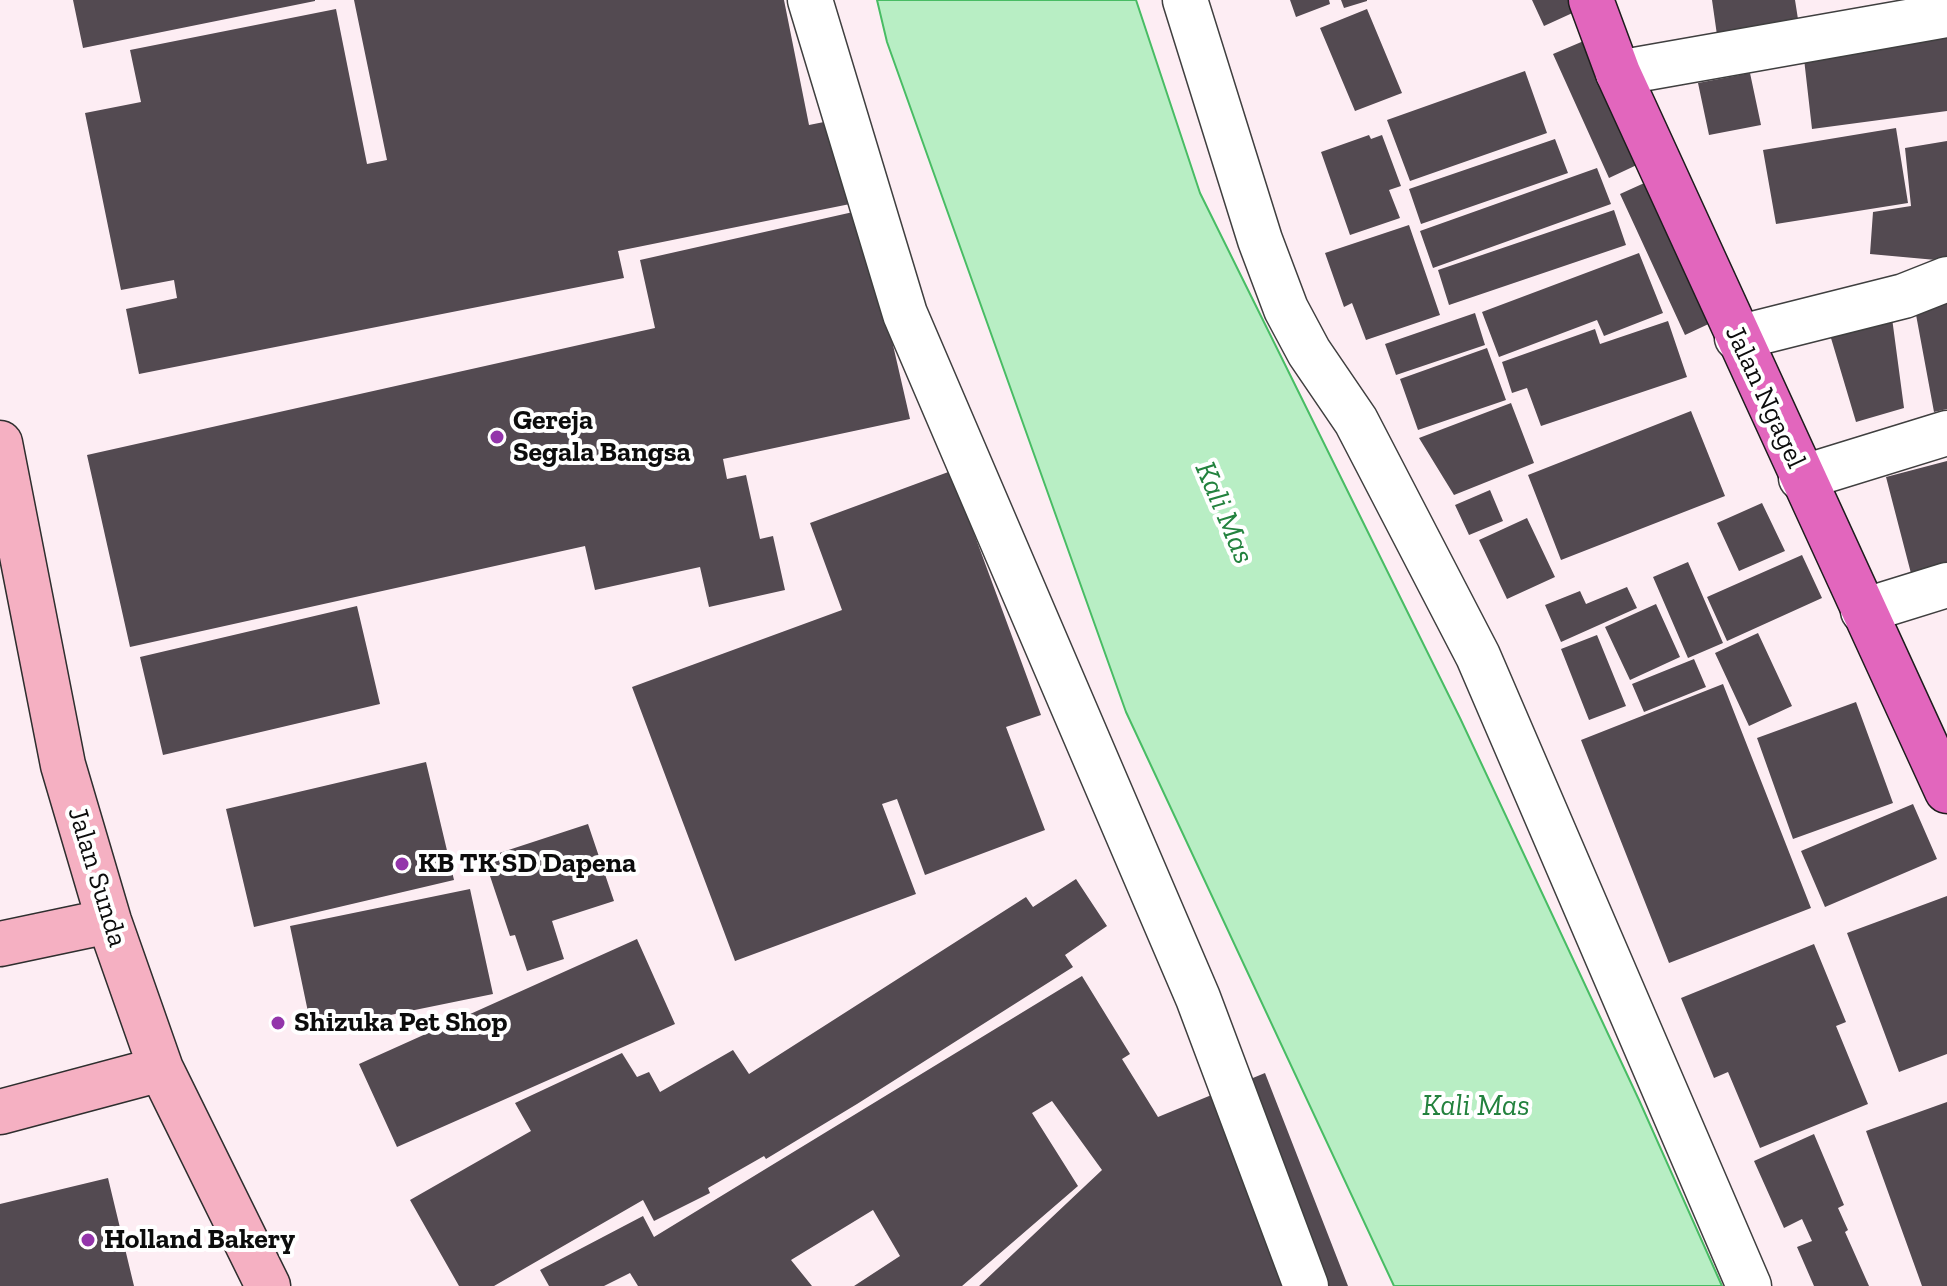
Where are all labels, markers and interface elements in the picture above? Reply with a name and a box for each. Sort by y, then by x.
street label: Jalan Ngagel [1717,320,1813,474]
place label: Gereja Segala Bangsa [513,404,691,470]
marker: Gereja Segala Bangsa [488,428,506,446]
water label: Kali Mas [1186,457,1262,569]
street label: Jalan Sunda [60,803,134,951]
place label: KB TK SD Dapena [418,847,636,881]
marker: KB TK SD Dapena [393,855,411,873]
place label: Shizuka Pet Shop [294,1006,507,1040]
marker: Shizuka Pet Shop [269,1014,287,1032]
water label: Kali Mas [1422,1088,1530,1124]
place label: Holland Bakery [104,1223,295,1257]
marker: Holland Bakery [79,1231,97,1249]

